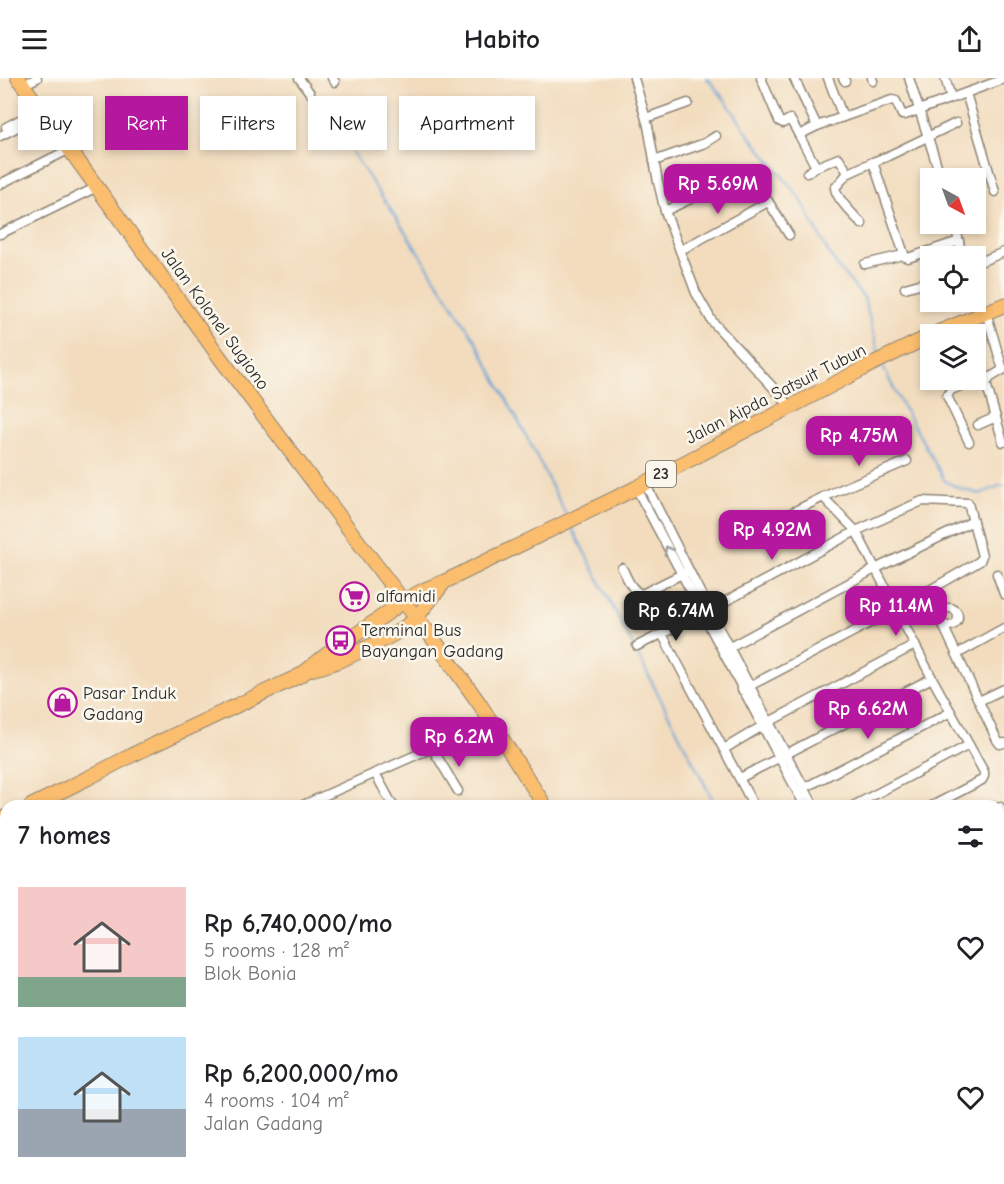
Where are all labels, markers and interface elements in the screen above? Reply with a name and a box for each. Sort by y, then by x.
icon: menu [18,23,51,56]
icon: share [953,23,986,56]
text: Habito [464,24,540,55]
chip: Buy [18,96,93,150]
chip: Rent [105,96,188,150]
chip: Filters [200,96,296,150]
chip: New [308,96,387,150]
chip: Apartment [399,96,535,150]
pin: Rp 5.69M [656,164,780,215]
north arrow [920,168,986,234]
map controls [920,168,986,390]
text: Rp 5.69M [678,172,758,195]
street label: Jalan Kolonel Sugiono [156,244,274,394]
button: locate [920,246,986,312]
button: layers [920,324,986,390]
street label: Jalan Aipda Satsuit Tubun [682,339,870,449]
pin: Rp 4.75M [797,416,921,467]
text: Rp 4.75M [820,424,898,447]
road number: 23 [646,461,676,487]
pin: Rp 4.92M [710,510,834,561]
text: Rp 4.92M [733,518,811,541]
one-way arrow [664,546,675,556]
supermarket icon: alfamidi [339,580,371,612]
place label: alfamidi [376,586,436,607]
pin: Rp 11.4M [834,586,958,637]
pin: Rp 6.74M [614,591,738,642]
text: Rp 11.4M [859,594,933,617]
text: Rp 6.74M [638,599,714,622]
place label: Terminal Bus Bayangan Gadang [361,620,504,662]
bus stop icon: Terminal Bus Bayangan Gadang [324,624,356,656]
place label: Pasar Induk Gadang [83,683,176,725]
shop icon: Pasar Induk Gadang [46,687,78,719]
pin: Rp 6.62M [806,689,930,740]
text: Rp 6.62M [828,697,908,720]
pin: Rp 6.2M [404,717,514,768]
text: Rp 6.2M [424,725,494,748]
icon: filters [954,820,987,853]
text: 7 homes [18,821,111,851]
text: Rp 6,740,000/mo [204,909,392,939]
icon: home [66,911,138,983]
icon: heart [954,931,987,964]
text: 5 rooms · 128 m² [204,939,349,962]
text: Blok Bonia [204,962,297,985]
text: Rp 6,200,000/mo [204,1059,398,1089]
icon: home [66,1061,138,1133]
icon: heart [954,1081,987,1114]
text: 4 rooms · 104 m² [204,1089,349,1112]
text: Jalan Gadang [204,1112,323,1135]

